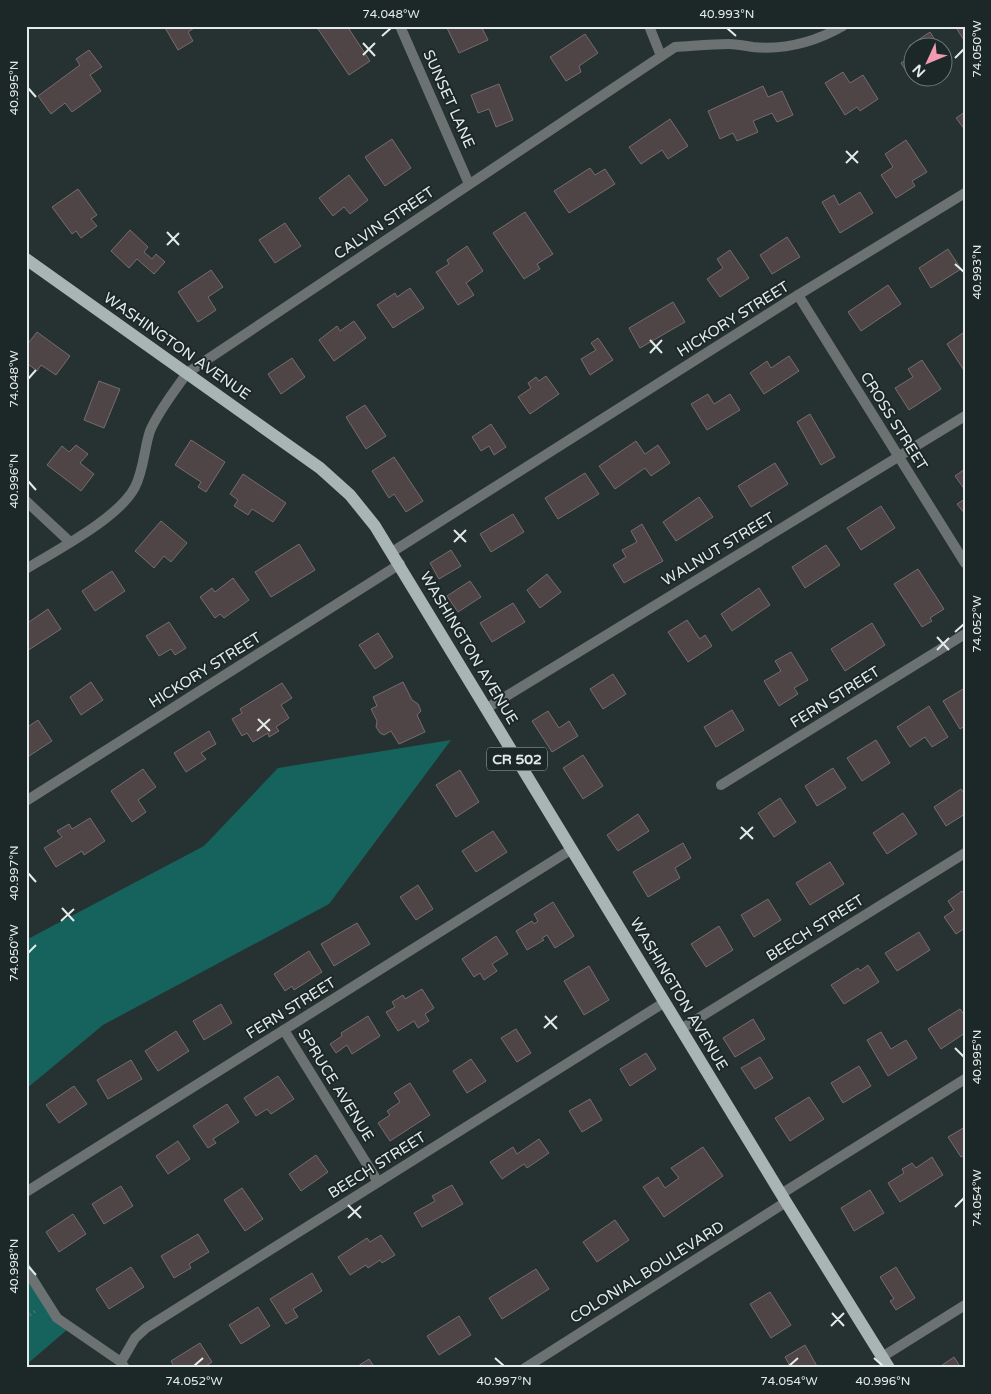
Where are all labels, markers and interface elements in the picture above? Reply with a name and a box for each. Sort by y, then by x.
text: 74.048°W [362,7,420,21]
text: 40.993°N [700,7,754,21]
text: 74.050°W [970,20,984,78]
north arrow [904,38,954,88]
street label: SUNSET LANE [419,47,479,151]
text: 40.995°N [7,61,21,115]
text: N [909,61,929,81]
street label: CALVIN STREET [331,183,437,263]
text: 40.993°N [970,245,984,299]
street label: HICKORY STREET [674,277,792,361]
street label: WASHINGTON AVENUE [100,288,254,404]
text: 74.048°W [7,350,21,408]
street label: CROSS STREET [857,369,931,473]
text: 40.996°N [7,454,21,508]
street label: WALNUT STREET [658,508,778,590]
street label: WASHINGTON AVENUE [416,568,522,728]
text: 74.052°W [970,595,984,653]
street label: HICKORY STREET [146,628,264,712]
street label: FERN STREET [787,662,883,732]
road number: CR 502 [487,748,547,771]
text: 40.997°N [7,845,21,901]
street label: BEECH STREET [763,891,867,965]
street label: WASHINGTON AVENUE [626,914,732,1074]
text: 74.050°W [7,924,21,982]
street label: FERN STREET [243,973,339,1043]
street label: SPRUCE AVENUE [294,1026,378,1144]
text: 40.995°N [970,1030,984,1084]
street label: BEECH STREET [325,1128,429,1202]
text: 74.054°W [970,1169,984,1227]
street label: COLONIAL BOULEVARD [567,1217,727,1327]
text: 40.998°N [7,1239,21,1293]
text: 74.052°W [165,1374,223,1388]
text: 40.997°N [476,1374,532,1388]
text: 74.054°W [760,1374,818,1388]
text: 40.996°N [856,1374,910,1388]

